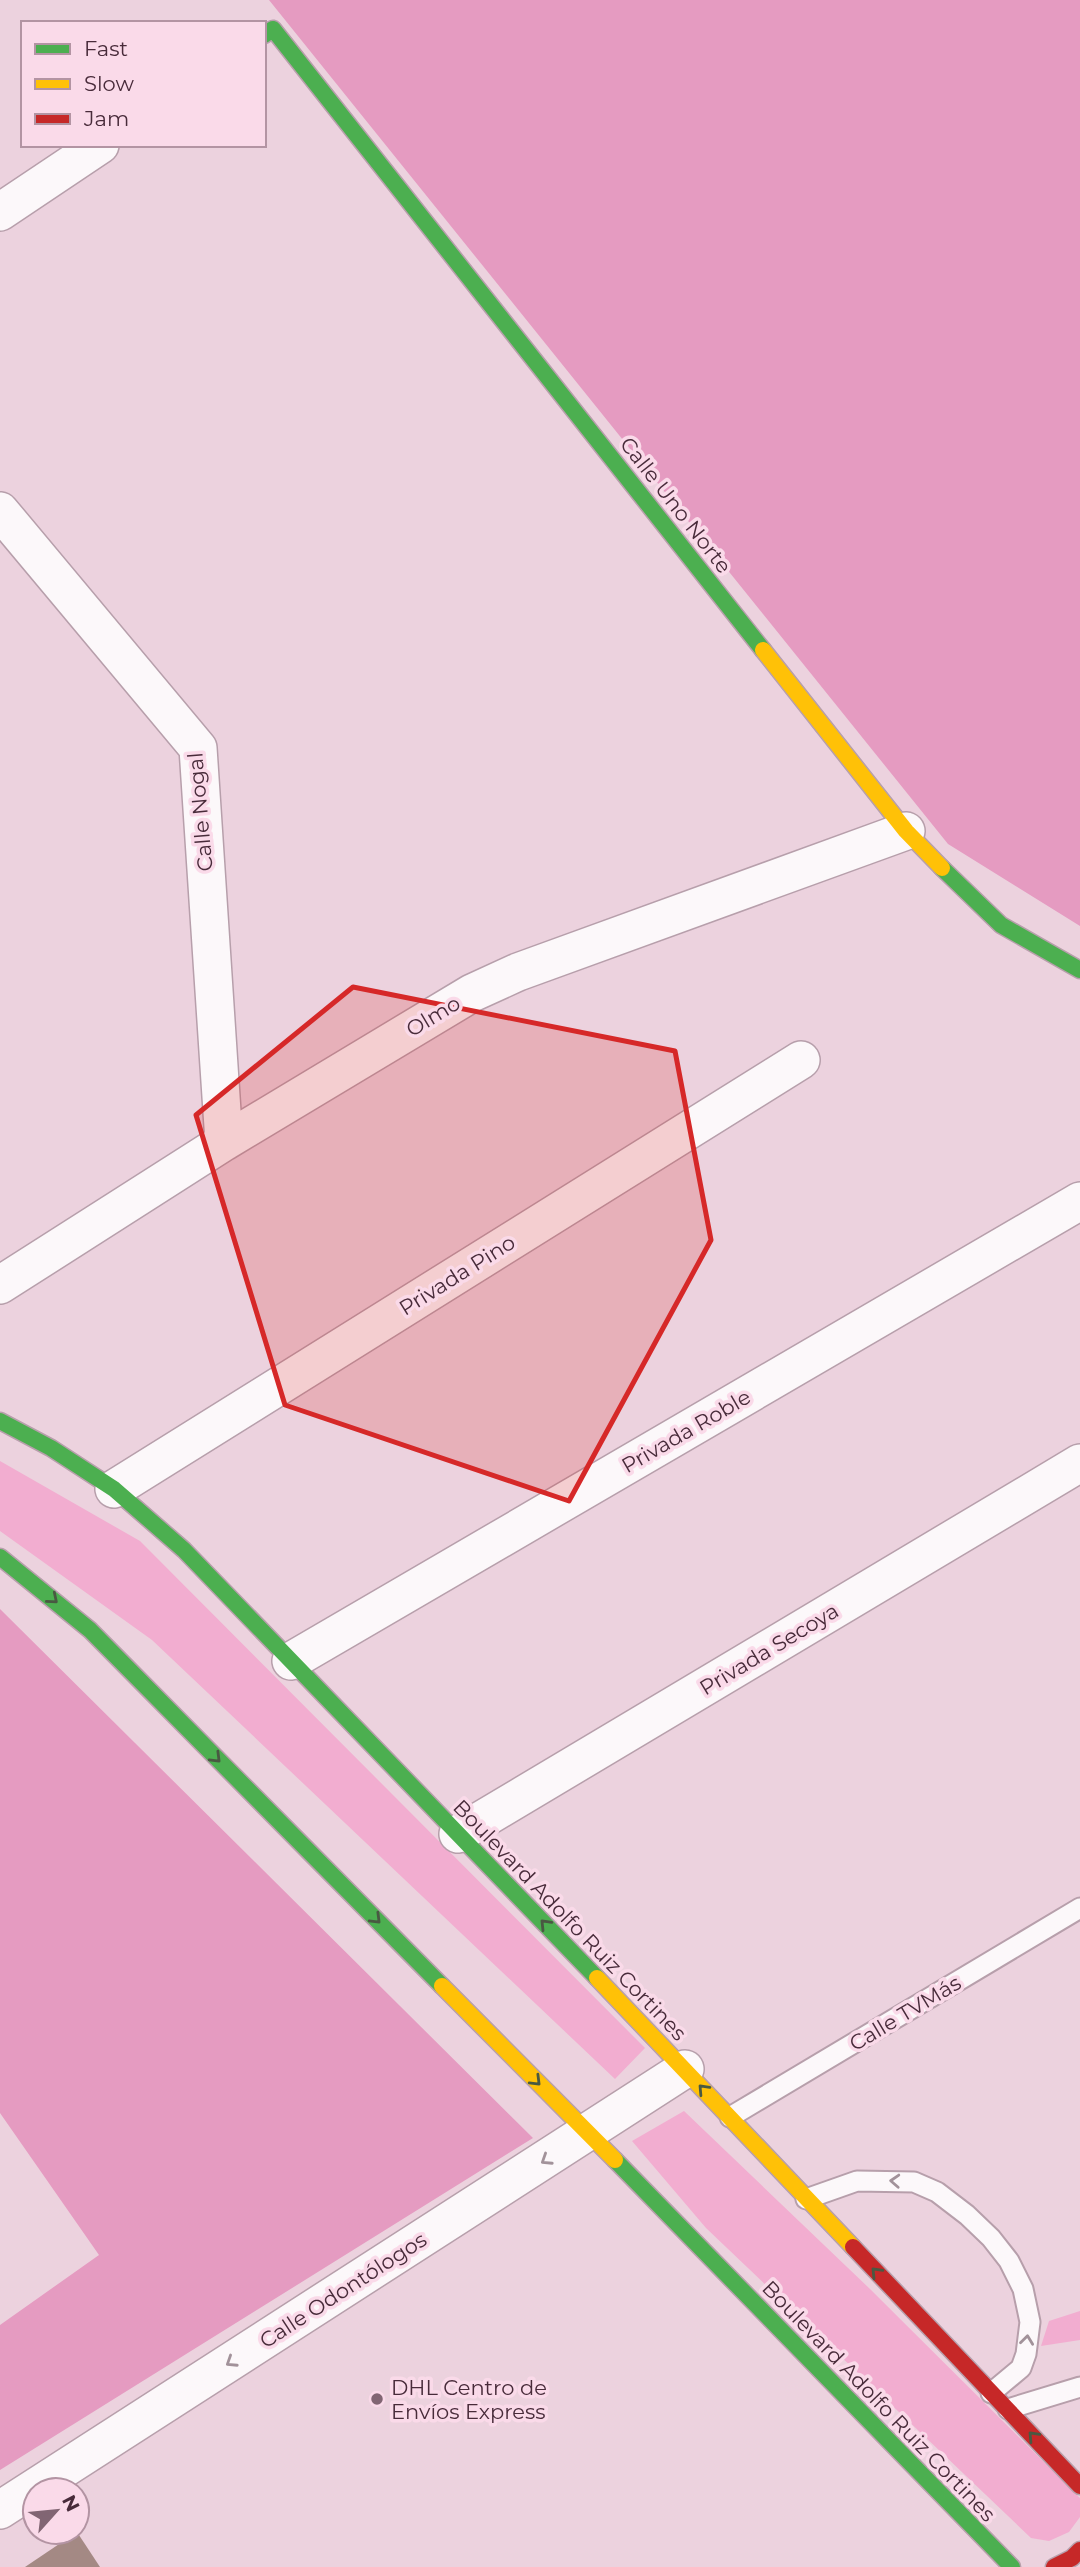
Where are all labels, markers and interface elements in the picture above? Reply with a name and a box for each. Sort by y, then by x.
legend [21,21,266,147]
text: Fast [84,36,128,61]
text: Slow [84,71,134,96]
text: Jam [83,106,129,131]
street label: Calle Uno Norte [615,432,737,578]
street label: Calle Nogal [182,752,218,872]
street label: Olmo [401,990,465,1042]
street label: Privada Pino [394,1229,520,1321]
street label: Privada Roble [617,1384,755,1478]
one-way arrow [46,1591,58,1604]
street label: Privada Secoya [695,1598,843,1700]
one-way arrow [208,1749,221,1762]
street label: Boulevard Adolfo Ruiz Cortines [448,1794,692,2046]
one-way arrow [368,1911,381,1924]
one-way arrow [541,1920,554,1933]
street label: Calle TVMás [845,1970,965,2056]
one-way arrow [528,2073,541,2086]
one-way arrow [698,2084,711,2097]
one-way arrow [540,2152,553,2165]
one-way arrow [889,2174,900,2189]
street label: Calle Odontólogos [255,2227,431,2353]
one-way arrow [871,2267,884,2280]
street label: Boulevard Adolfo Ruiz Cortines [757,2275,1001,2527]
one-way arrow [1020,2334,1035,2346]
one-way arrow [225,2354,238,2367]
place label: DHL Centro de Envíos Express [391,2375,547,2424]
marker: DHL Centro de Envíos Express [369,2391,385,2407]
one-way arrow [1029,2431,1042,2444]
north arrow [21,2476,91,2546]
text: N [57,2491,84,2516]

